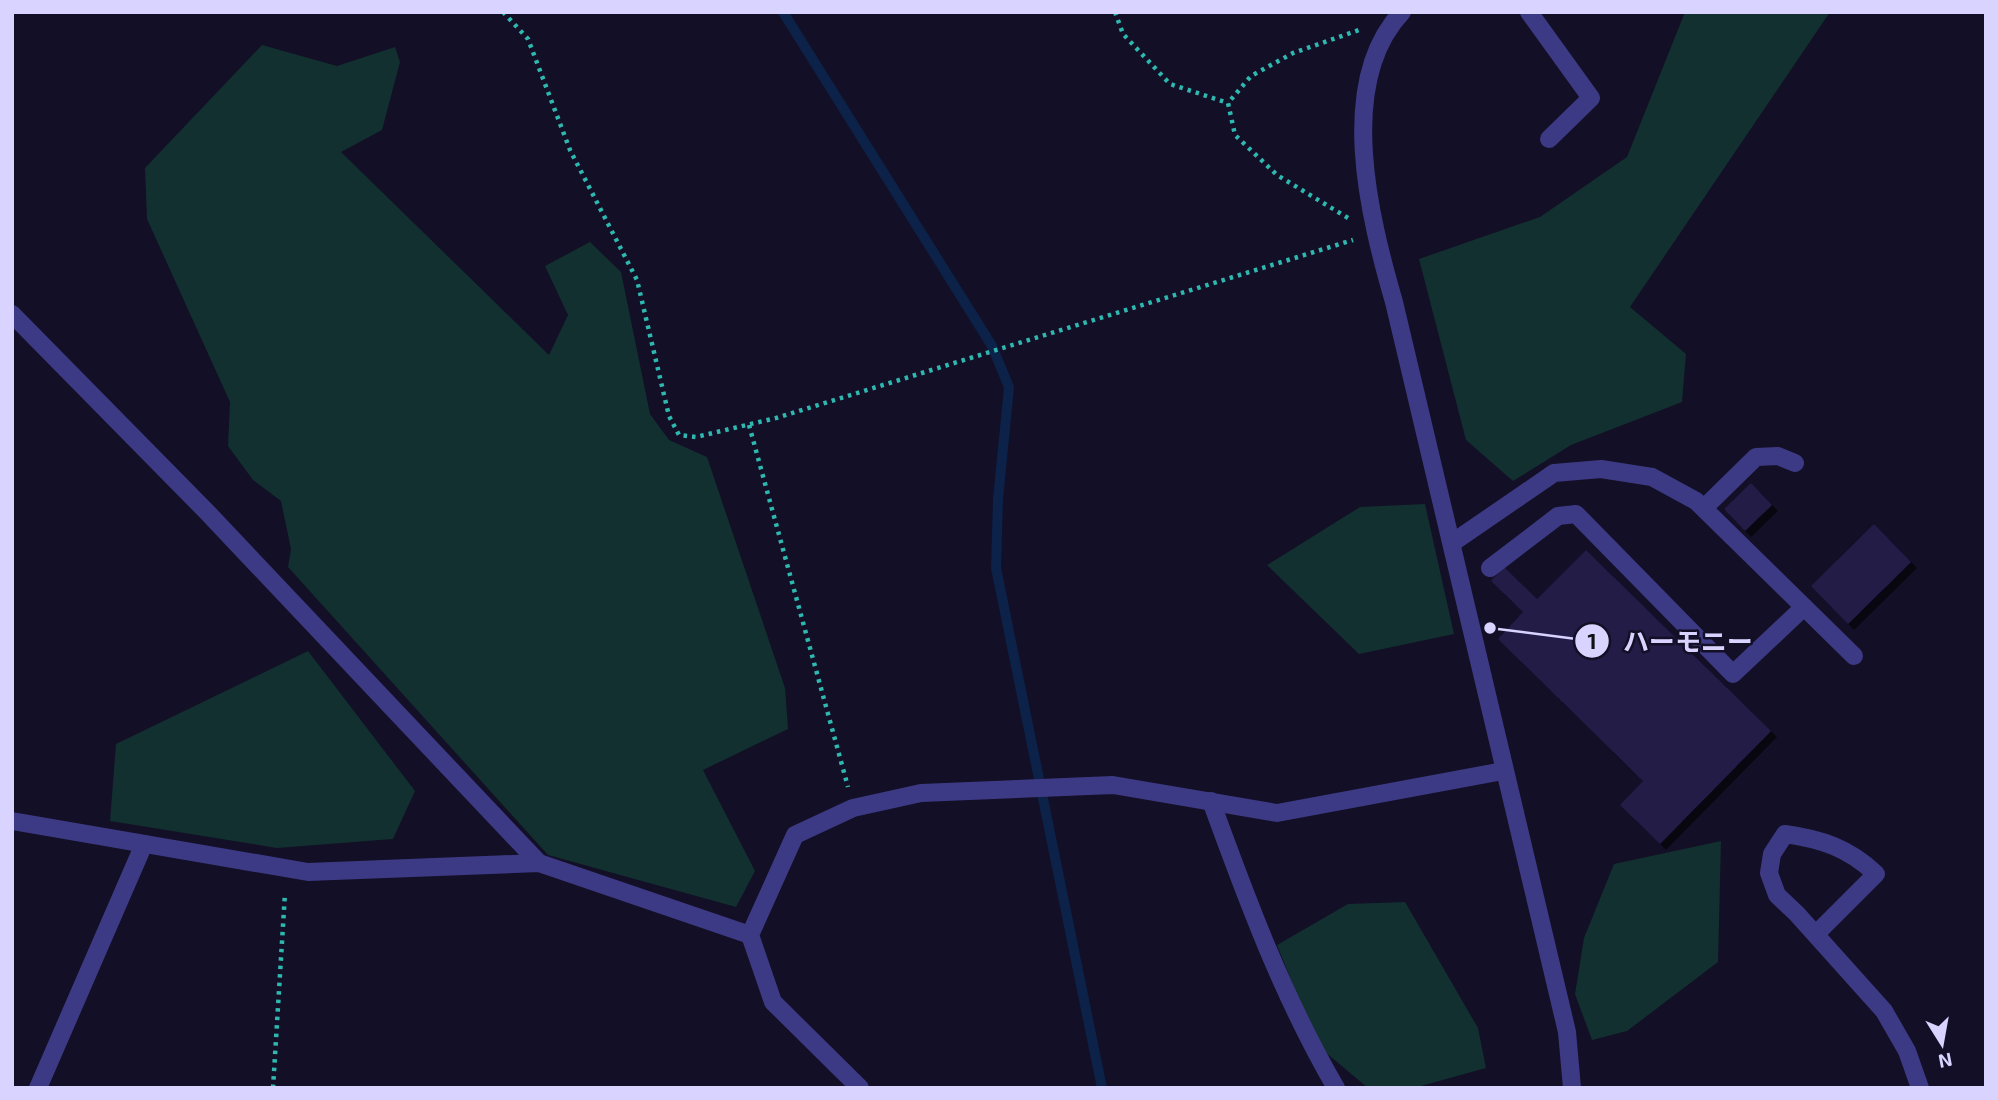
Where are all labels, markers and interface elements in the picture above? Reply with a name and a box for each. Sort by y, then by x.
callout: ハーモニー [1574,618,1767,665]
text: ハーモニー [1623,625,1753,656]
text: 1 [1587,628,1597,653]
north arrow [1907,1009,1977,1079]
text: N [1936,1049,1954,1074]

